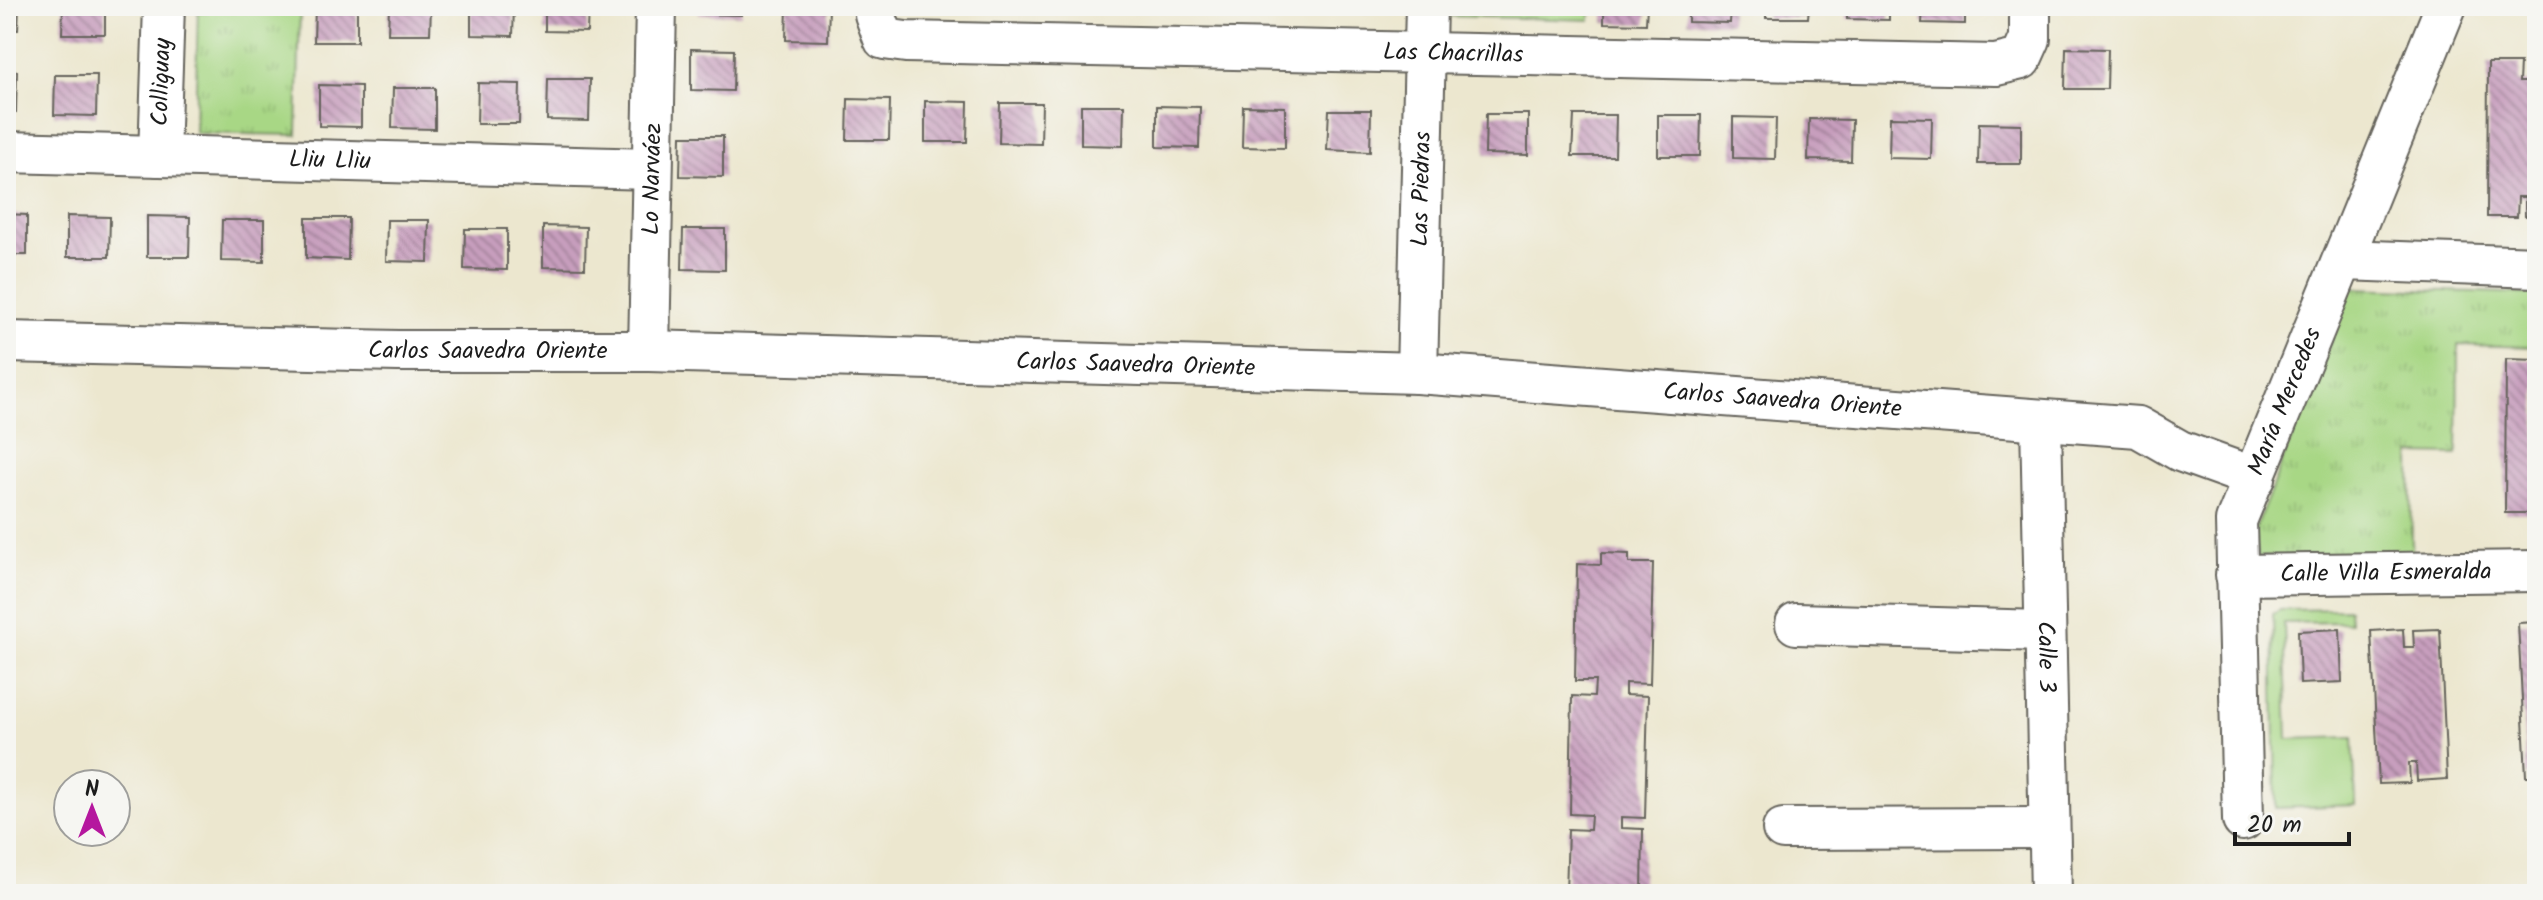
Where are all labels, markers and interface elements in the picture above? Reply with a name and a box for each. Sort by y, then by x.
street label: Las Chacrillas [1383,33,1524,75]
street label: Colliguay [141,37,182,127]
street label: Lo Narváez [632,123,673,235]
street label: Las Piedras [1401,131,1442,247]
street label: Lliu Lliu [288,140,372,181]
street label: María Mercedes [2237,322,2332,482]
street label: Carlos Saavedra Oriente [368,331,608,371]
street label: Carlos Saavedra Oriente [1015,342,1256,388]
street label: Carlos Saavedra Oriente [1662,372,1904,429]
street label: Calle Villa Esmeralda [2280,552,2492,594]
street label: Calle 3 [2026,621,2066,693]
north arrow [52,768,132,848]
text: N [85,773,99,808]
scale bar [2235,796,2349,846]
text: 20 m [2247,806,2302,845]

